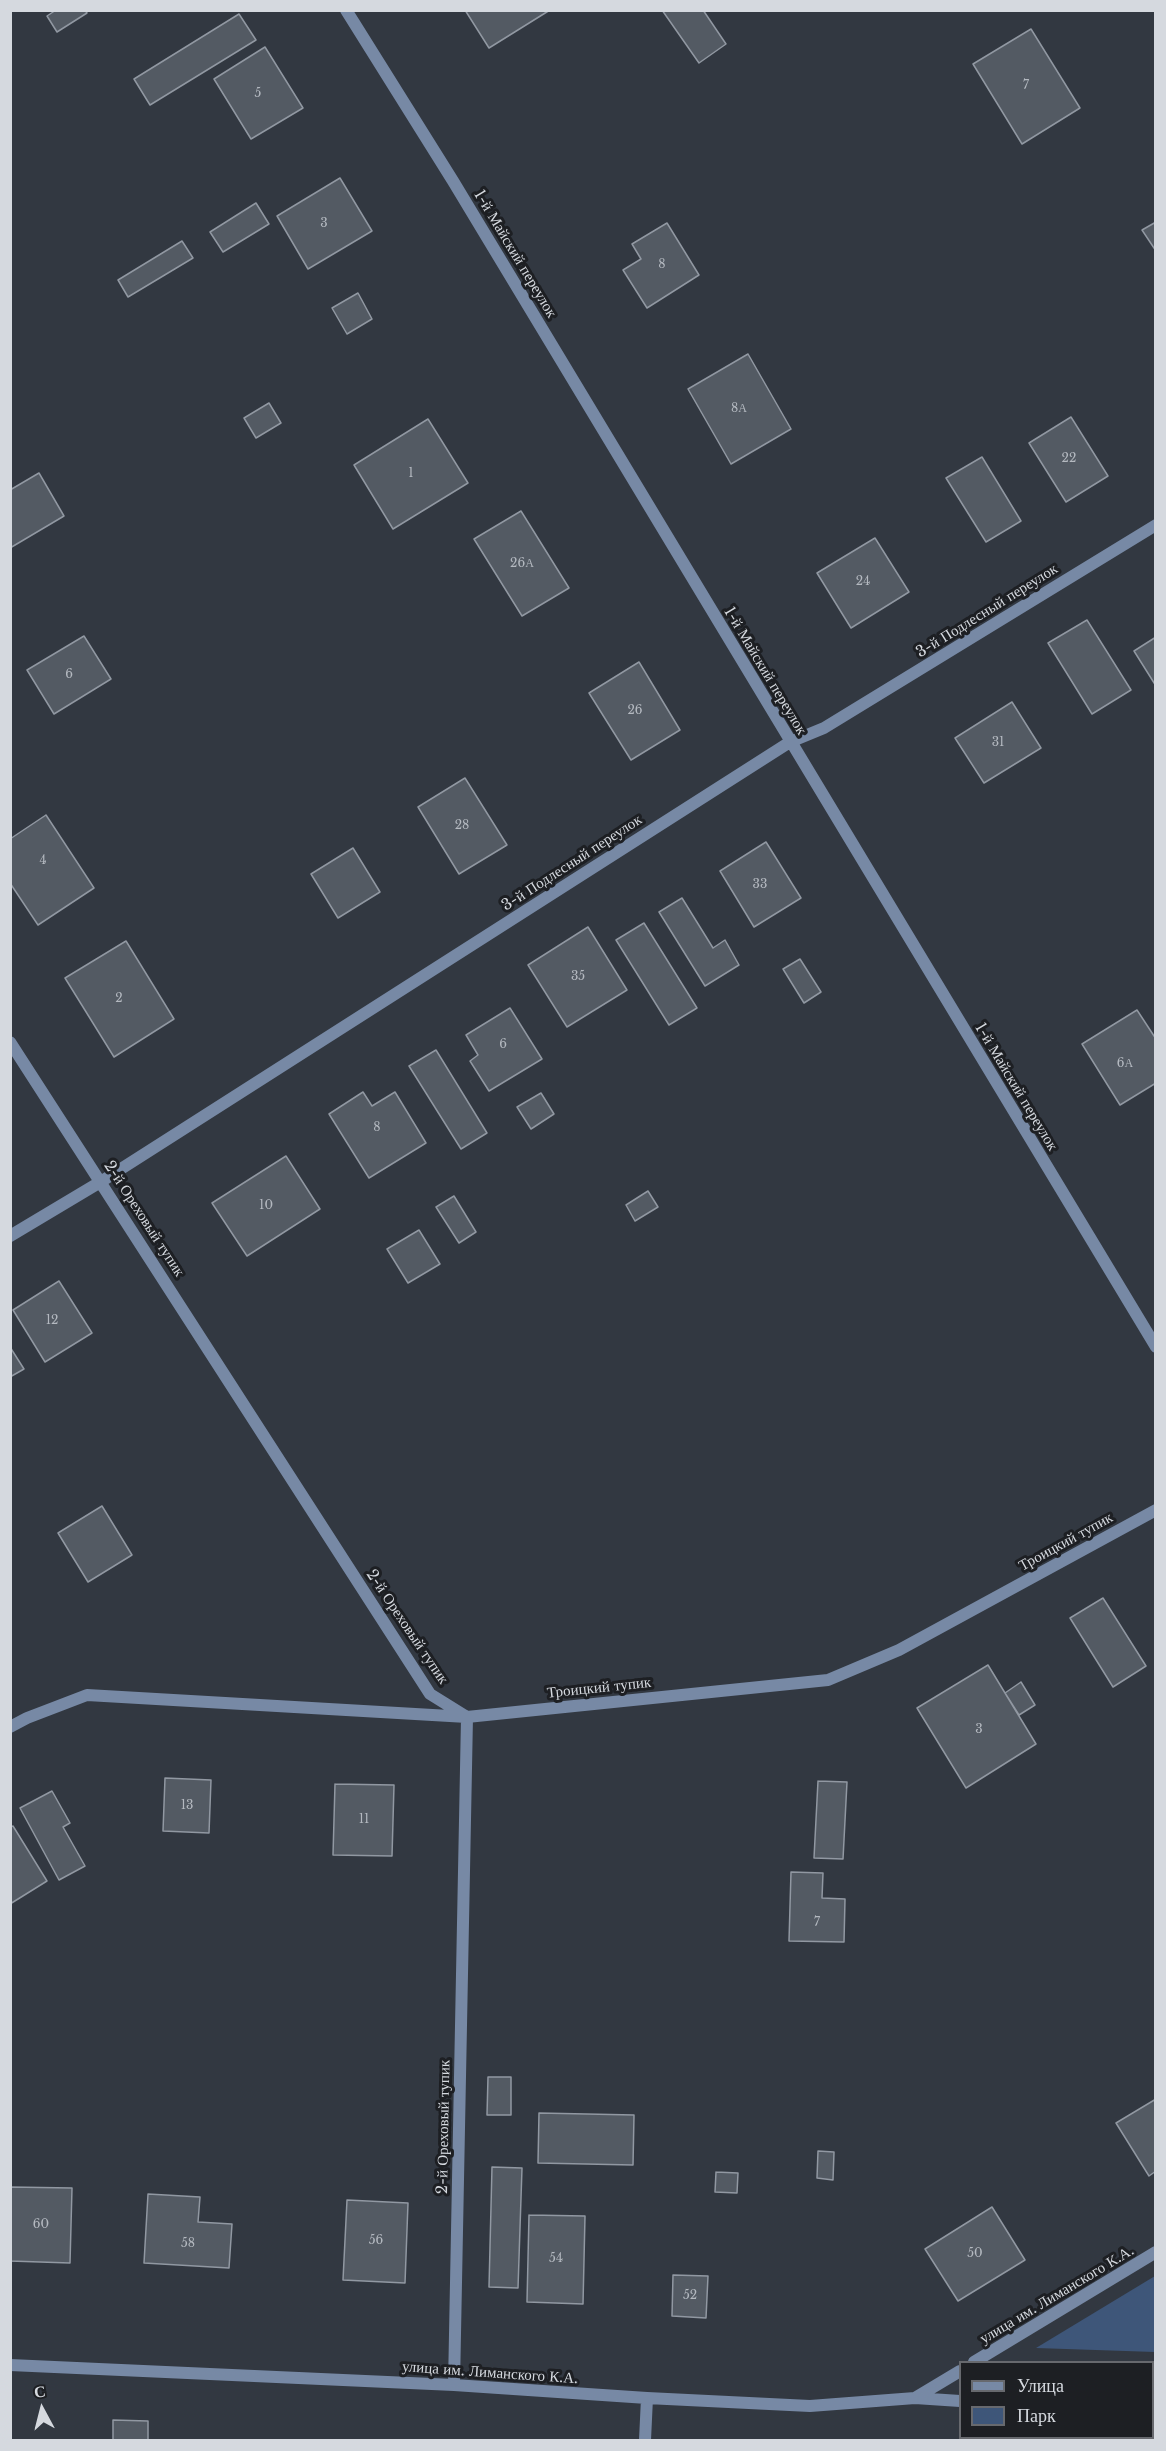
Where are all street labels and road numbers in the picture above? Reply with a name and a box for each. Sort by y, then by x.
street label: 1-й Майский переулок [470,187,560,321]
street label: 3-й Подлесный переулок [913,560,1061,662]
street label: 1-й Майский переулок [720,604,810,738]
street label: 3-й Подлесный переулок [499,811,645,915]
street label: 1-й Майский переулок [971,1020,1061,1154]
street label: 2-й Ореховый тупик [100,1158,188,1280]
street label: Троицкий тупик [1016,1509,1116,1575]
street label: 2-й Ореховый тупик [362,1566,452,1688]
street label: Троицкий тупик [546,1674,652,1702]
street label: 2-й Ореховый тупик [434,2060,454,2194]
street label: улица им. Лиманского К.А. [977,2242,1137,2348]
street label: улица им. Лиманского К.А. [401,2358,579,2388]

